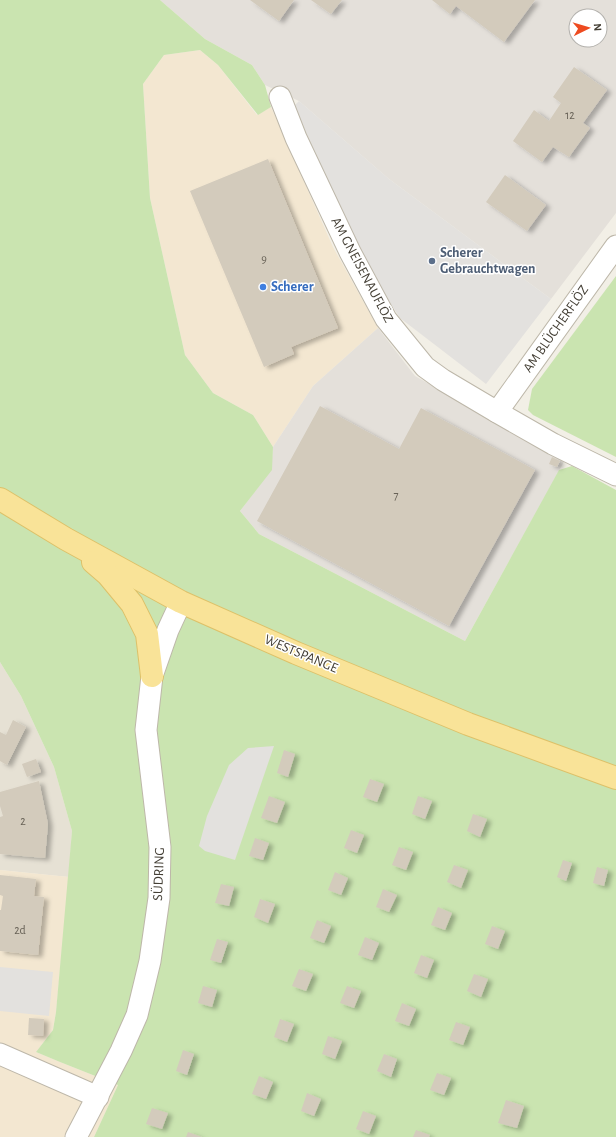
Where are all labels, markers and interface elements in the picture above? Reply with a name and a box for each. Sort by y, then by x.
north arrow [568,8,608,48]
text: N [592,23,603,31]
house number: 12 [565,109,575,121]
street label: AM GNEISENAUFLÖZ [328,214,398,325]
place label: Scherer Gebrauchtwagen [440,246,536,276]
house number: 9 [261,253,267,265]
marker: Scherer Gebrauchtwagen [427,256,437,266]
place label: Scherer [271,280,314,294]
street label: AM BLÜCHERFLÖZ [518,281,591,375]
marker: Scherer [258,282,268,292]
house number: 7 [393,489,399,501]
street label: WESTSPANGE [262,632,340,676]
house number: 2 [20,815,26,827]
street label: SÜDRING [148,847,167,901]
house number: 2d [14,924,26,936]

